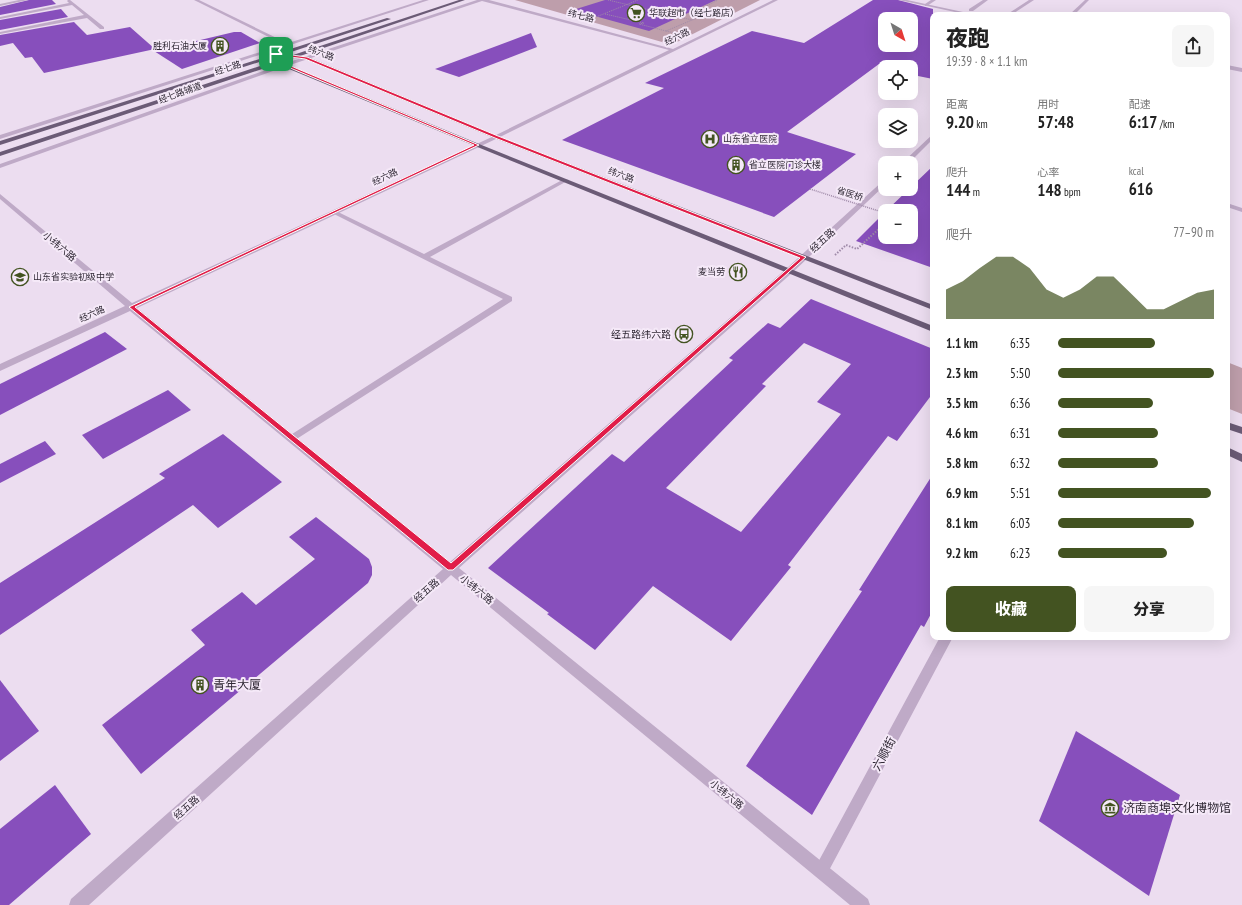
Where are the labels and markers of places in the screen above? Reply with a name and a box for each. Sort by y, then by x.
supermarket icon: 华联超市（经七路店） [626,3,646,23]
place label: 华联超市（经七路店） [649,7,739,18]
building icon: 胜利石油大厦 [210,36,230,56]
pin [259,37,293,71]
place label: 胜利石油大厦 [153,40,207,51]
hospital icon: 山东省立医院 [700,129,720,149]
place label: 山东省立医院 [723,133,777,144]
building icon: 省立医院门诊大楼 [726,155,746,175]
place label: 省立医院门诊大楼 [749,159,821,170]
restaurant icon: 麦当劳 [728,262,748,282]
place label: 麦当劳 [698,266,725,277]
school or university icon: 山东省实验初级中学 [10,267,30,287]
place label: 山东省实验初级中学 [33,271,114,282]
bus stop icon: 经五路纬六路 [674,324,694,344]
place label: 经五路纬六路 [611,328,671,341]
building icon: 青年大厦 [190,675,210,695]
place label: 青年大厦 [213,677,261,692]
museum icon: 济南商埠文化博物馆 [1100,798,1120,818]
place label: 济南商埠文化博物馆 [1123,800,1231,815]

